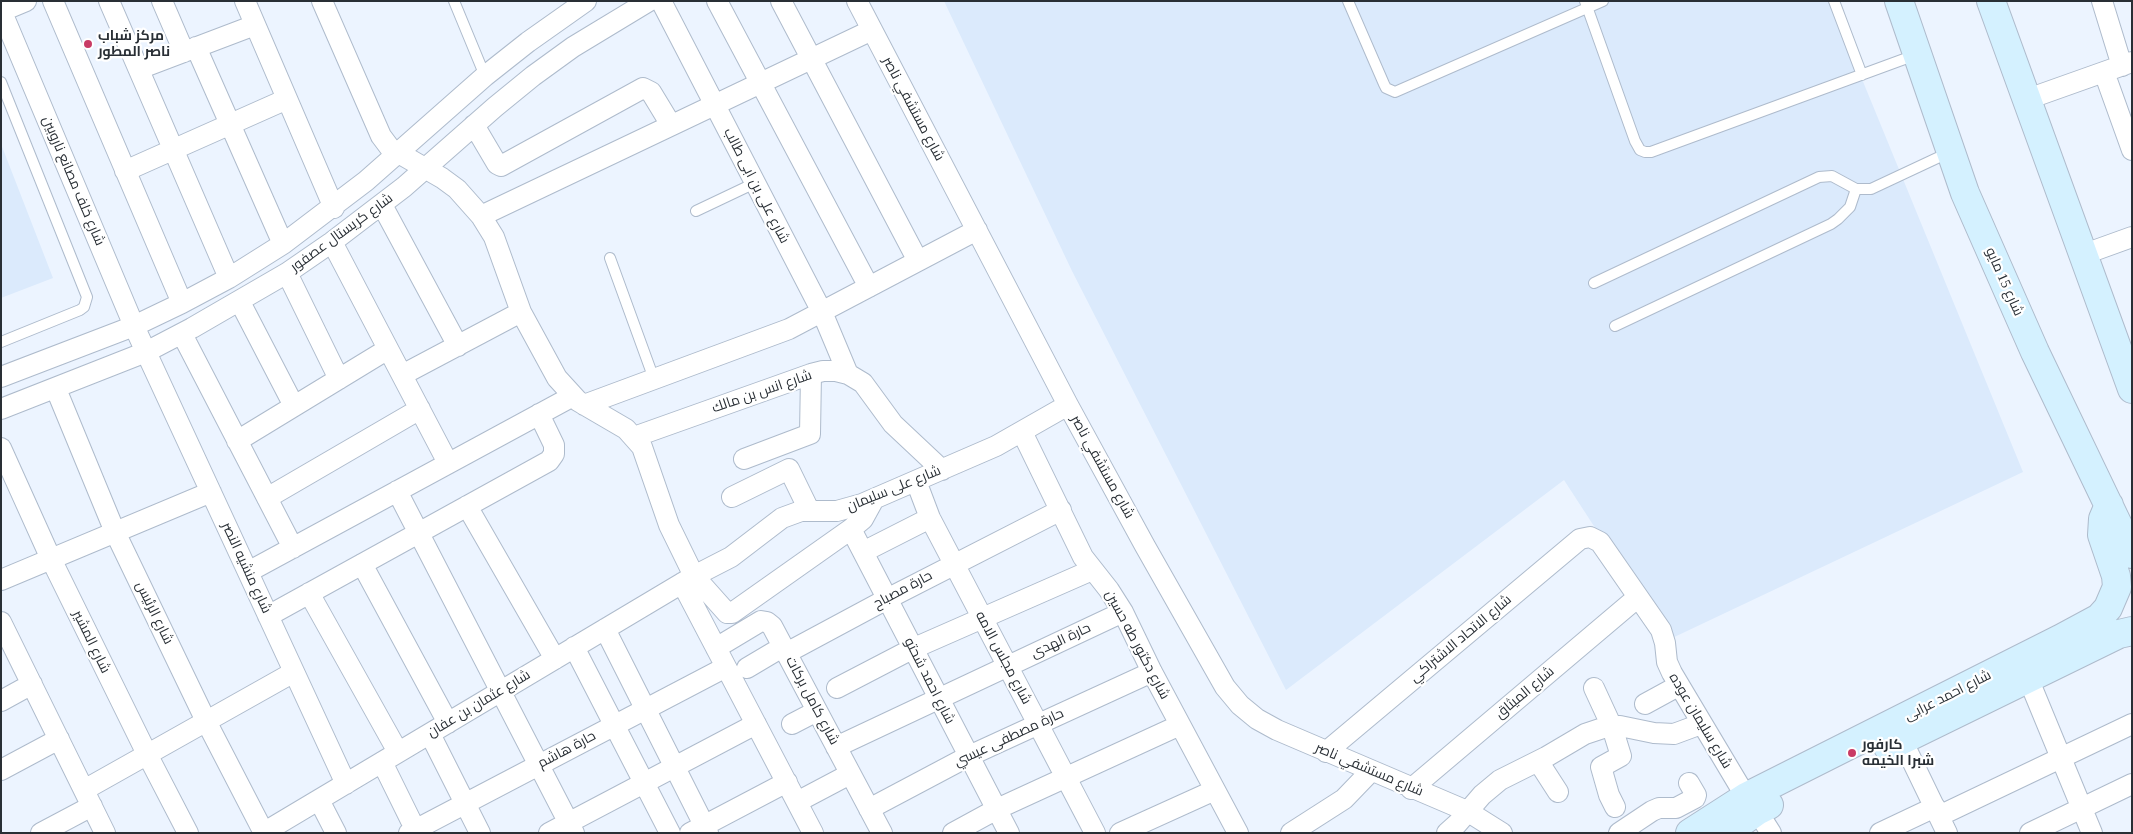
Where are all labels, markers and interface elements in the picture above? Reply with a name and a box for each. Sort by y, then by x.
place label: مركز شباب ناصر المطور [98,28,170,60]
marker: مركز شباب ناصر المطور [82,38,94,50]
street label: شارع مستشفي ناصر [878,54,948,164]
street label: شارع خلف مصانع ناروبين [38,114,108,248]
street label: شارع على بن ابى طالب [720,125,792,247]
street label: شارع كريستال عصفور [288,190,396,276]
street label: شارع 15 مايو [1981,245,2027,319]
street label: شارع انس بن مالك [710,367,814,417]
street label: شارع مستشفي ناصر [1067,412,1137,522]
street label: شارع على سليمان [844,462,944,516]
street label: شارع منشيه النصر [217,520,275,616]
street label: حارة مصباح [871,567,935,613]
street label: شارع الرئيس [132,579,176,647]
street label: شارع دكتور طه حسين [1101,588,1173,702]
street label: شارع الاتحاد الاشتراكي [1407,592,1515,686]
street label: شارع المشير [69,608,113,676]
street label: شارع مجلس الامه [971,609,1035,707]
street label: حارة الهدى [1028,620,1094,662]
street label: شارع احمد شحتو [900,635,958,727]
street label: شارع كامل بركات [782,654,842,748]
street label: شارع الميثاق [1492,663,1558,723]
street label: شارع عثمان بن عفان [424,667,534,741]
street label: شارع احمد عرابى [1902,667,1994,725]
street label: شارع سليمان عوده [1665,670,1735,772]
street label: حارة مصطفى عيسي [952,705,1066,771]
street label: حارة هاشم [535,728,599,772]
place label: كارفور شبرا الخيمه [1862,737,1934,770]
street label: شارع مستشفي ناصر [1312,740,1426,800]
marker: كارفور شبرا الخيمه [1846,747,1858,759]

